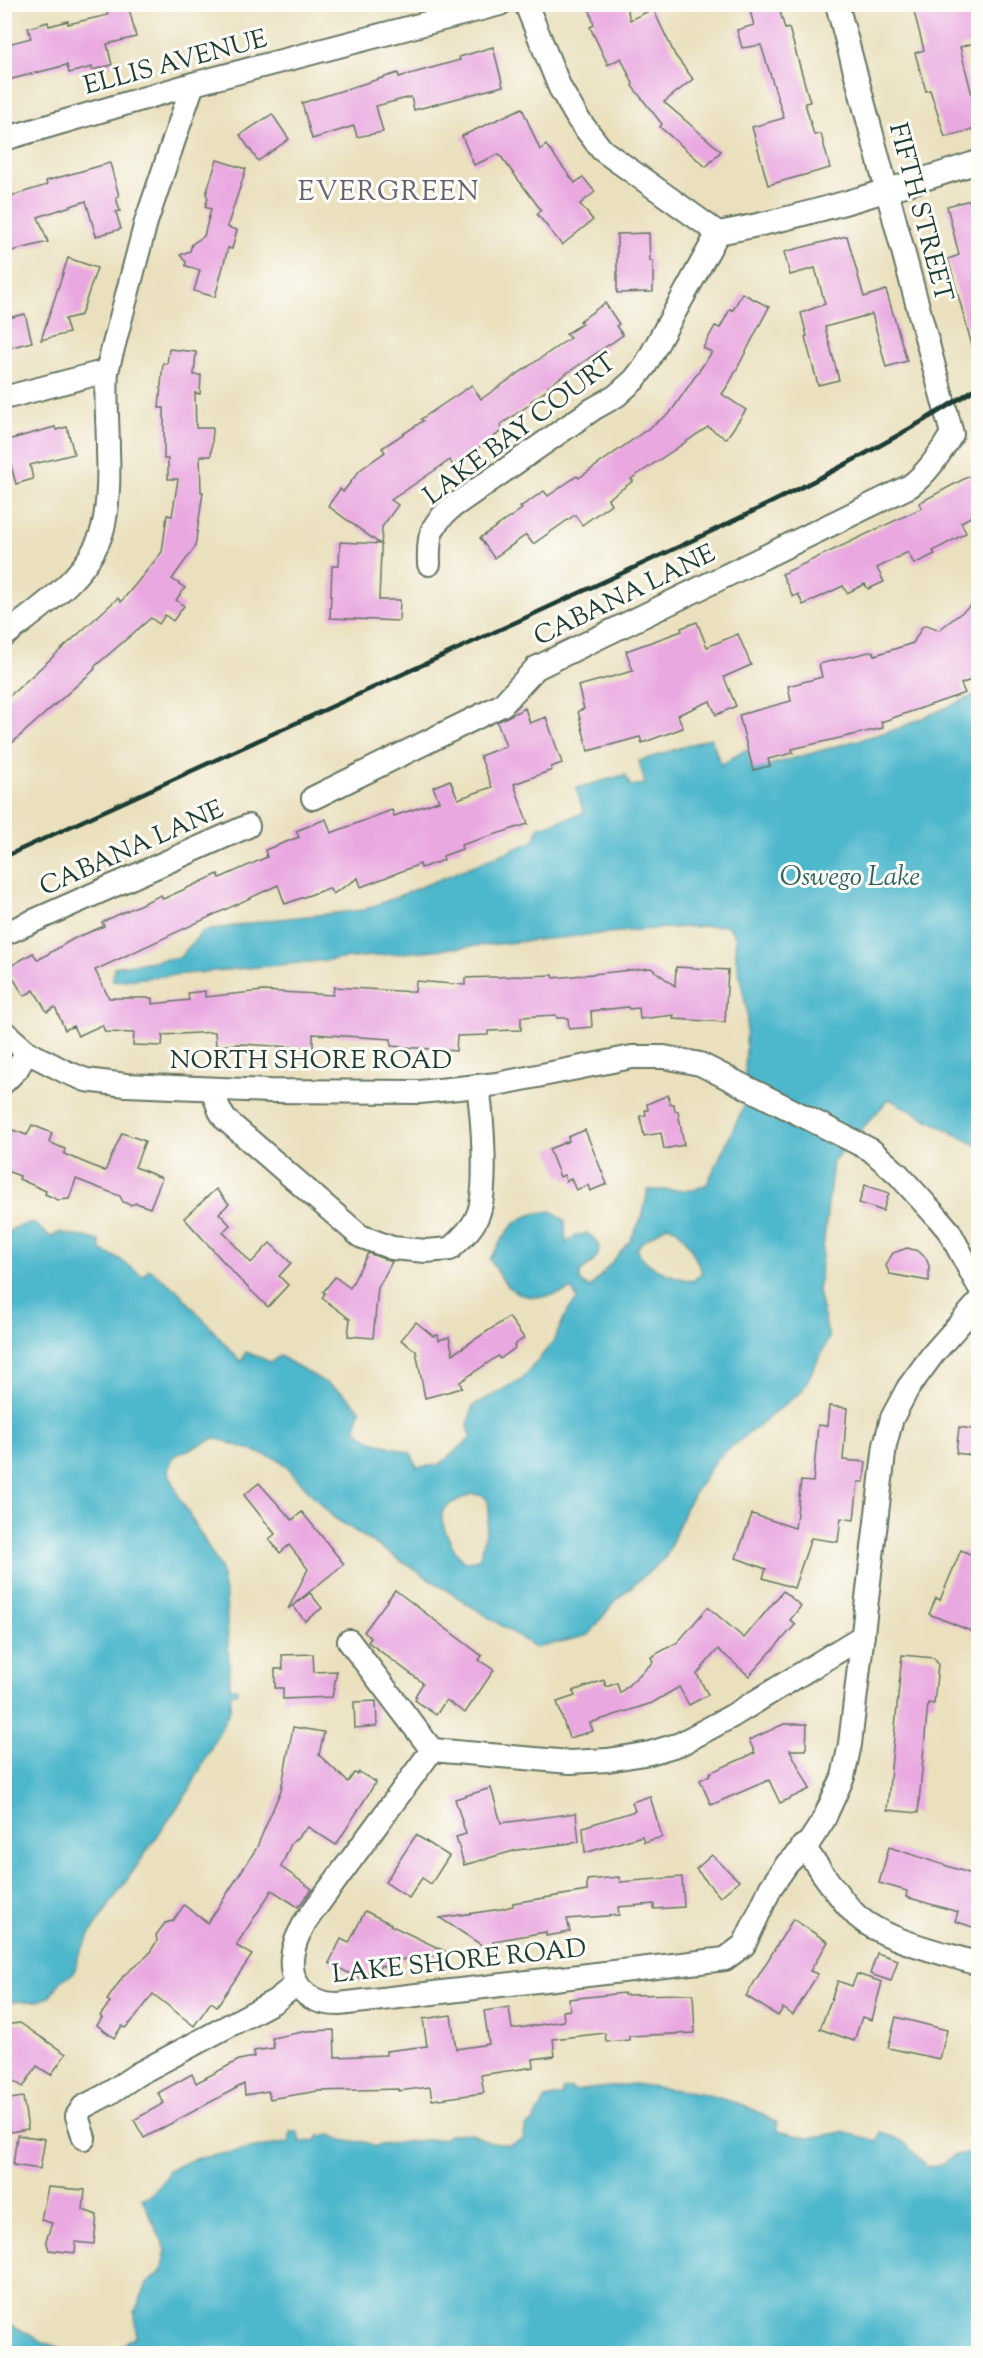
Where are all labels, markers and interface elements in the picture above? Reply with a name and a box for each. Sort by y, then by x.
street label: ELLIS AVENUE [80,21,272,106]
street label: FIFTH STREET [878,119,961,306]
district label: EVERGREEN [298,174,480,213]
street label: LAKE BAY COURT [416,345,625,515]
street label: CABANA LANE [528,536,722,656]
street label: CABANA LANE [34,792,230,906]
water label: Oswego Lake [780,859,920,898]
street label: NORTH SHORE ROAD [170,1043,452,1080]
street label: LAKE SHORE ROAD [330,1931,588,1994]

